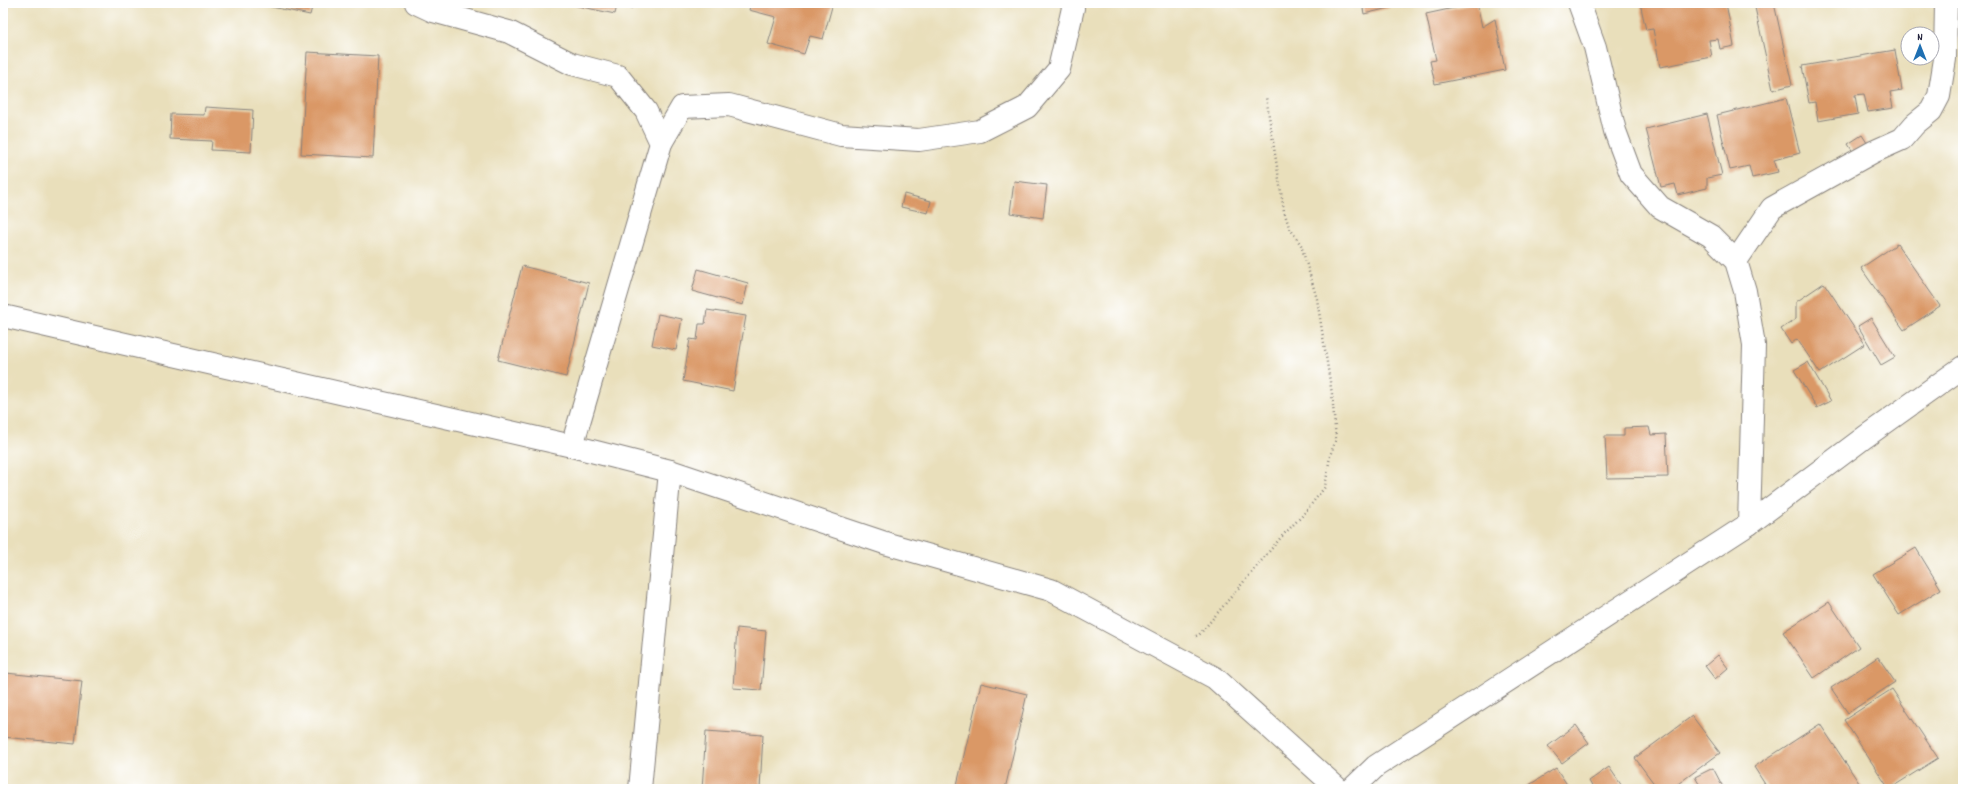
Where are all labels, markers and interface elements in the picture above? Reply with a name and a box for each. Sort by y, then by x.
north arrow [1900,26,1940,66]
text: N [1917,30,1923,46]

